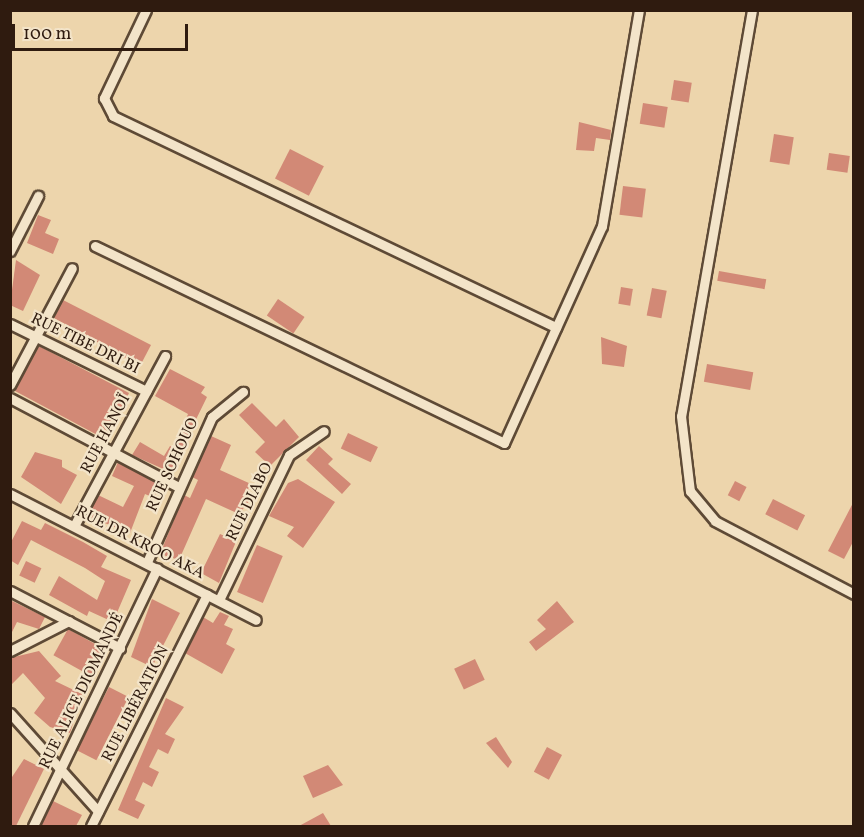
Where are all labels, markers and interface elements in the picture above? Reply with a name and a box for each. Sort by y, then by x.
scale bar [15,12,190,50]
text: 100 m [23,22,72,47]
street label: RUE TIBE DRI BI [27,309,143,379]
street label: RUE HANOÏ [77,391,135,477]
street label: RUE SOHOUO [143,415,203,515]
street label: RUE DIABO [223,460,277,544]
street label: RUE DR KROO AKA [72,502,208,584]
street label: RUE ALICE DIOMANDÉ [36,609,128,773]
street label: RUE LIBÉRATION [98,643,174,765]

